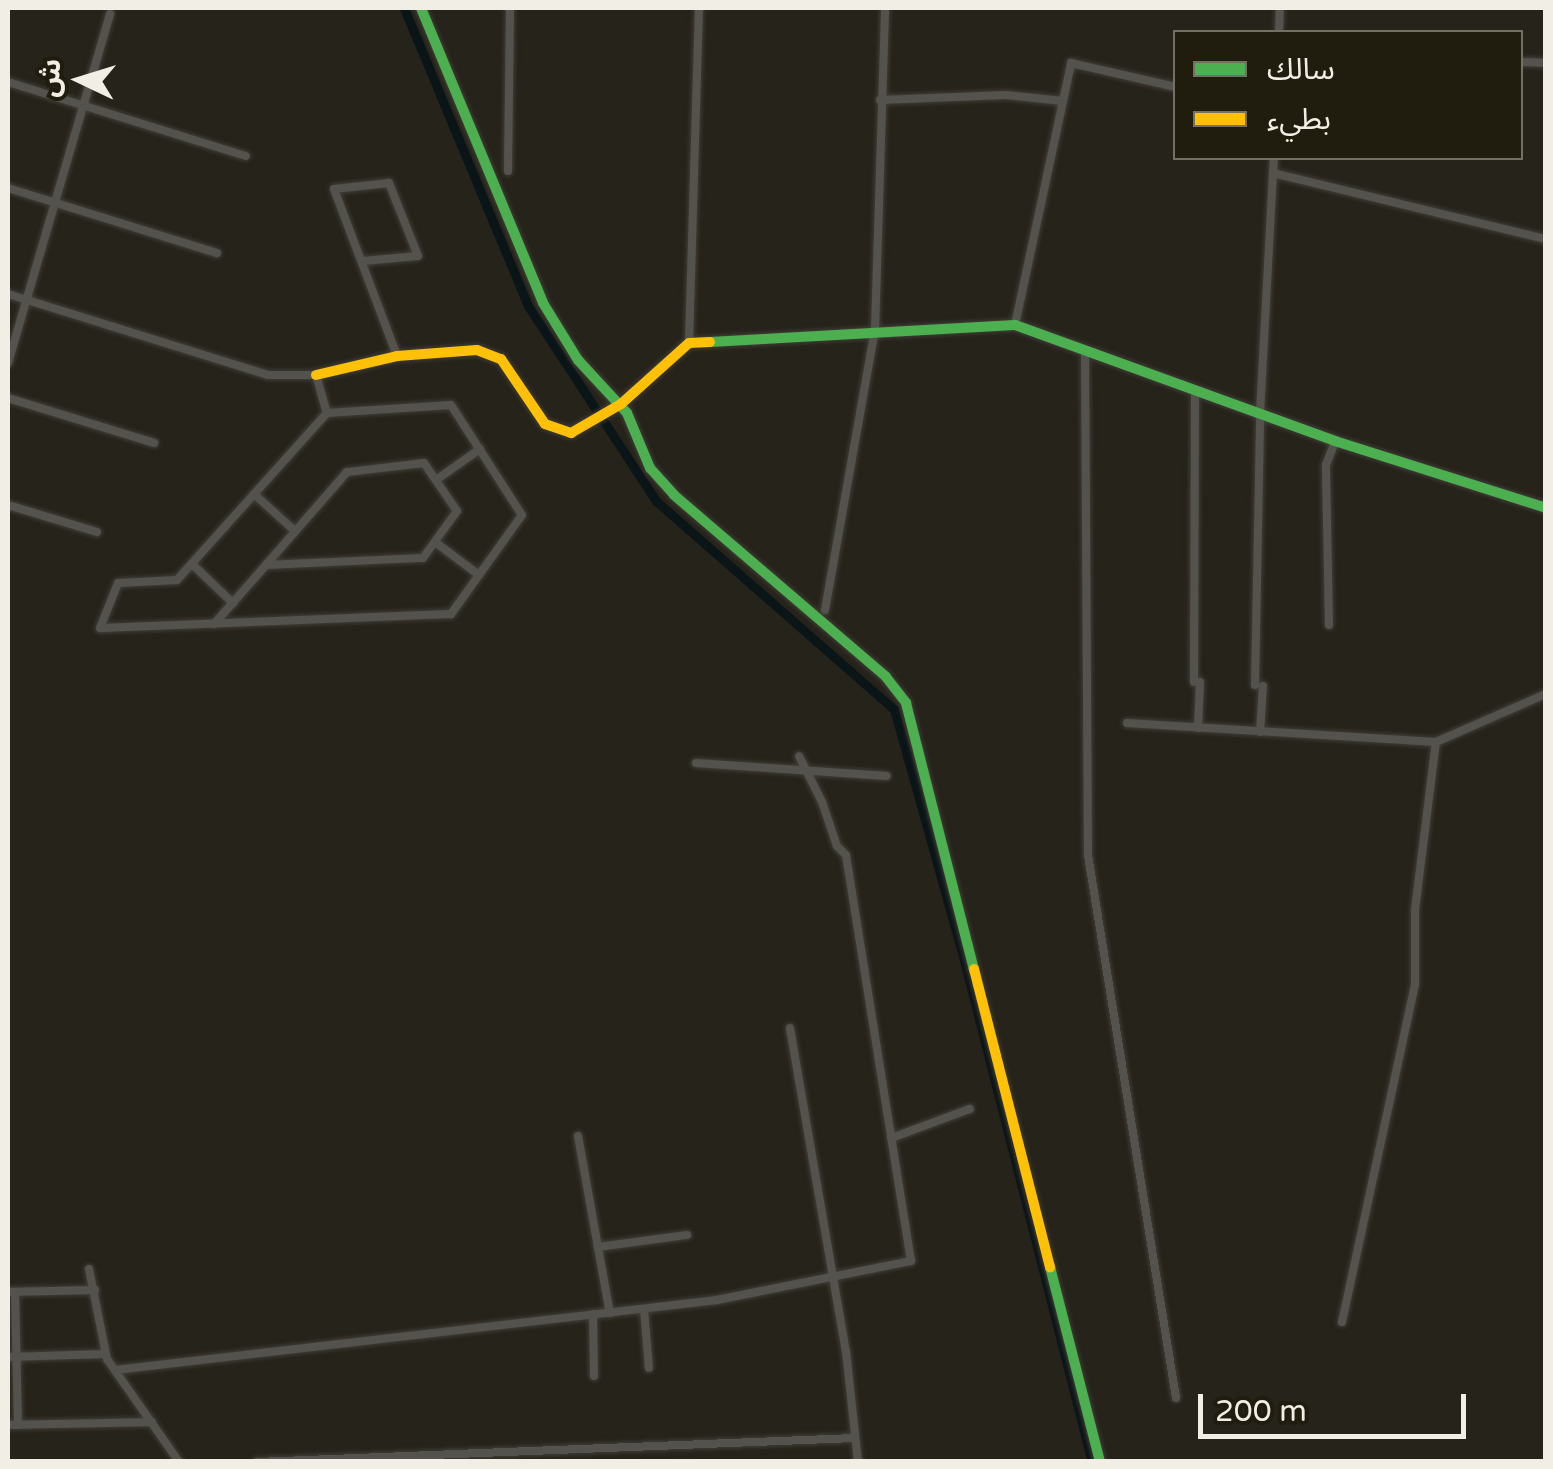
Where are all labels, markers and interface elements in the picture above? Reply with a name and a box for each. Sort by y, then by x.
north arrow [30,30,130,130]
legend [1173,30,1523,160]
text: سالك [1267,51,1335,88]
text: ش [32,58,68,98]
text: بطيء [1267,101,1331,138]
scale bar [1203,1374,1470,1436]
text: 200 m [1215,1393,1307,1430]

